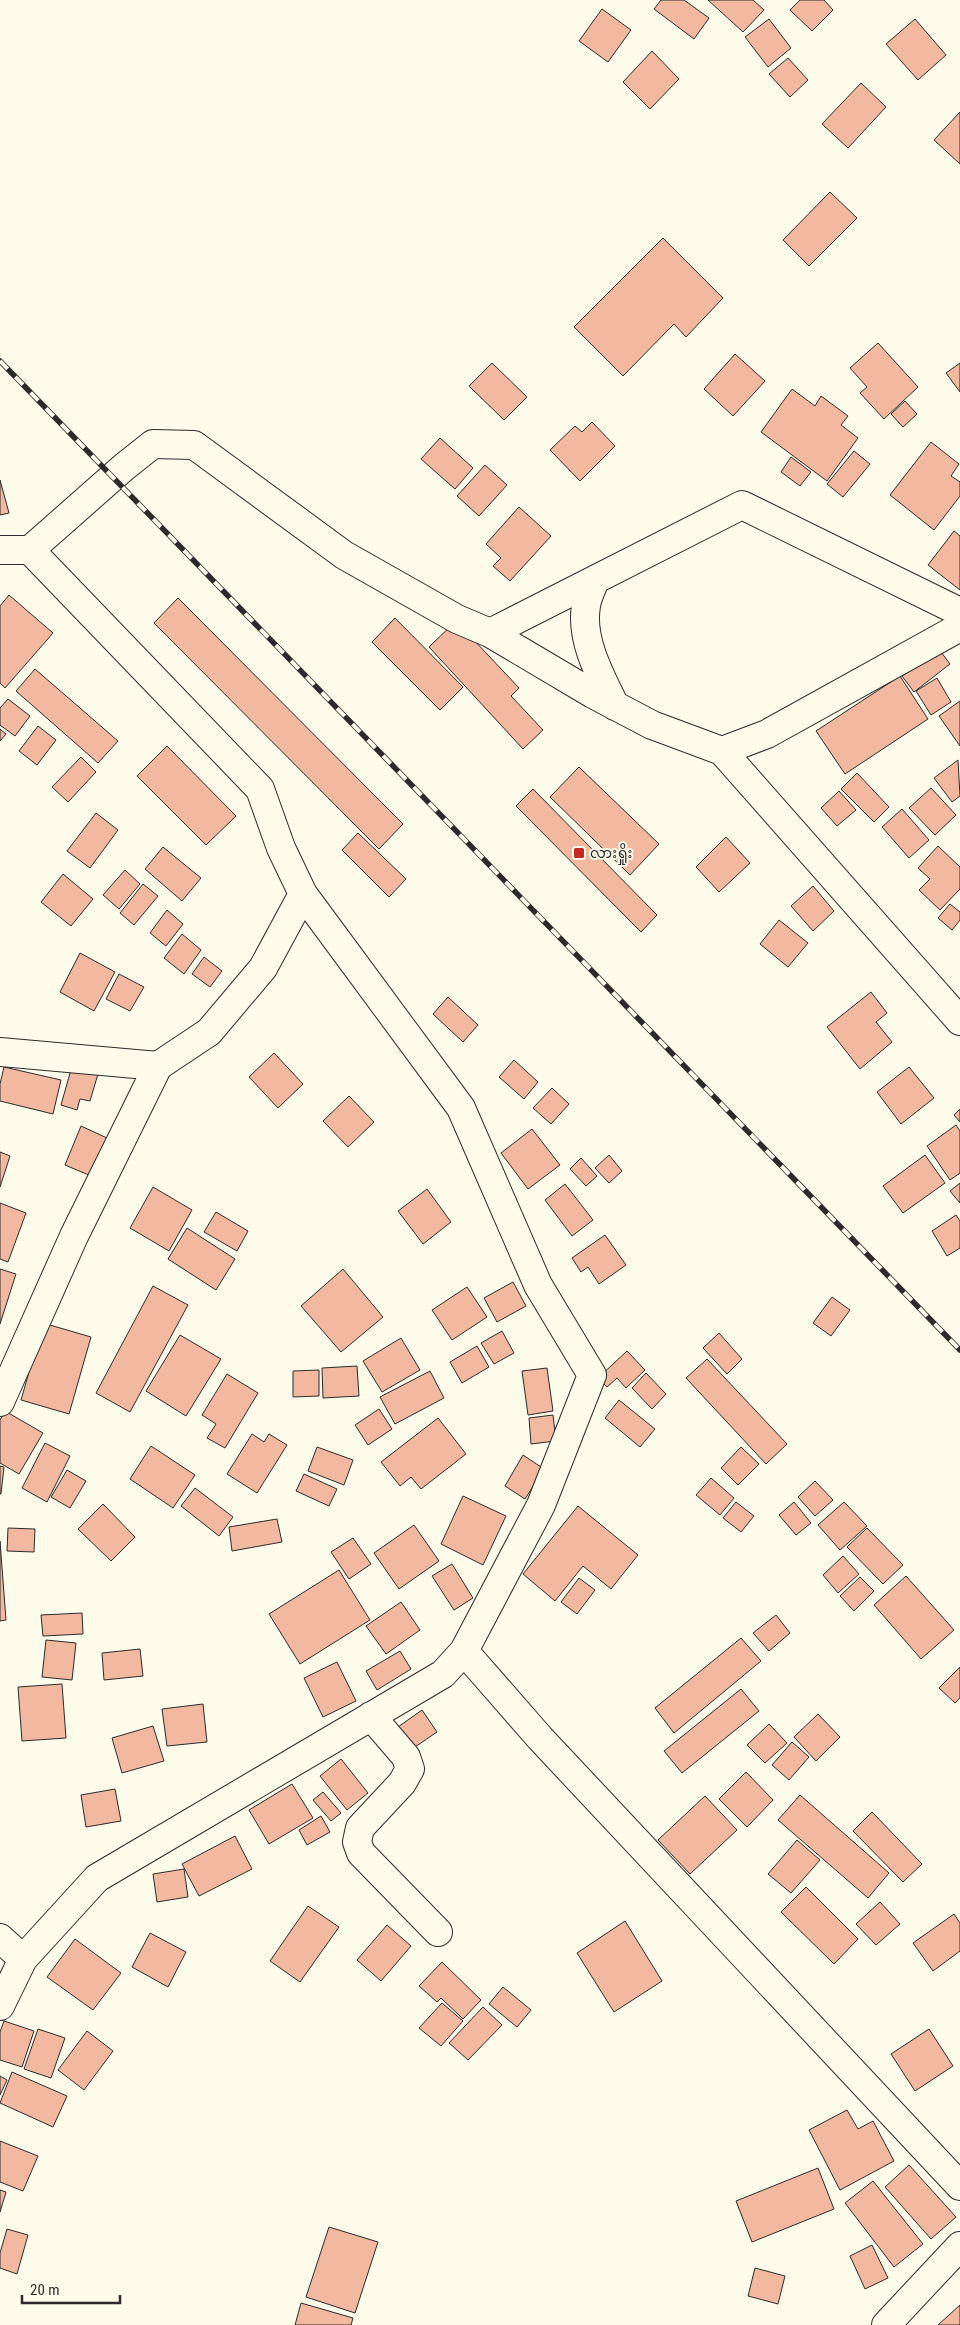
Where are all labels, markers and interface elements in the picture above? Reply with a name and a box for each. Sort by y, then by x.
place label: လားရှိုး [590,843,632,865]
marker: လားရှိုး [572,846,586,860]
scale bar [22,2272,120,2304]
text: 20 m [30,2281,60,2299]

